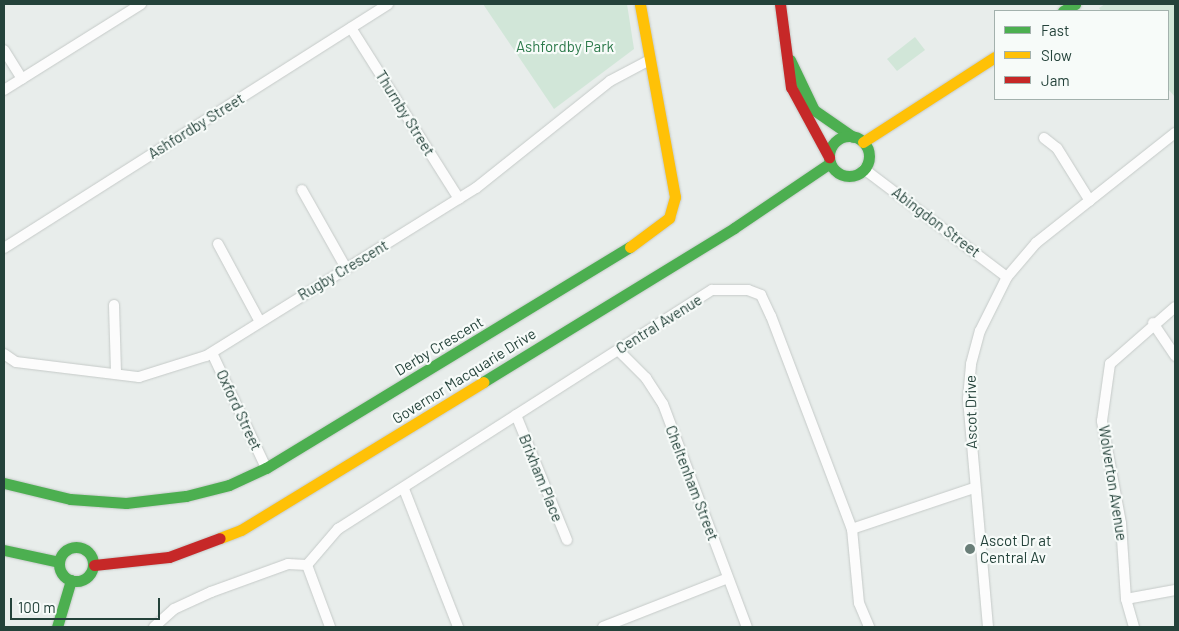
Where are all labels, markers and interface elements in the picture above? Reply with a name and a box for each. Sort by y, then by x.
legend [994,10,1169,100]
text: Fast [1041,21,1069,39]
park label: Ashfordby Park [516,38,614,56]
text: Slow [1041,46,1072,64]
street label: Thurnby Street [372,67,438,159]
text: Jam [1041,71,1070,89]
street label: Ashfordby Street [145,89,247,163]
street label: Abingdon Street [888,183,984,261]
street label: Rugby Crescent [295,236,391,304]
street label: Central Avenue [613,290,705,358]
street label: Derby Crescent [392,313,486,379]
street label: Governor Macquarie Drive [389,324,539,428]
street label: Oxford Street [212,367,266,453]
street label: Ascot Drive [961,375,981,449]
street label: Cheltenham Street [662,423,722,543]
street label: Wolverton Avenue [1095,424,1131,542]
street label: Brixham Place [515,432,567,524]
place label: Ascot Dr at Central Av [980,531,1051,566]
marker: Ascot Dr at Central Av [964,543,976,555]
scale bar [12,588,162,620]
text: 100 m [18,598,56,616]

